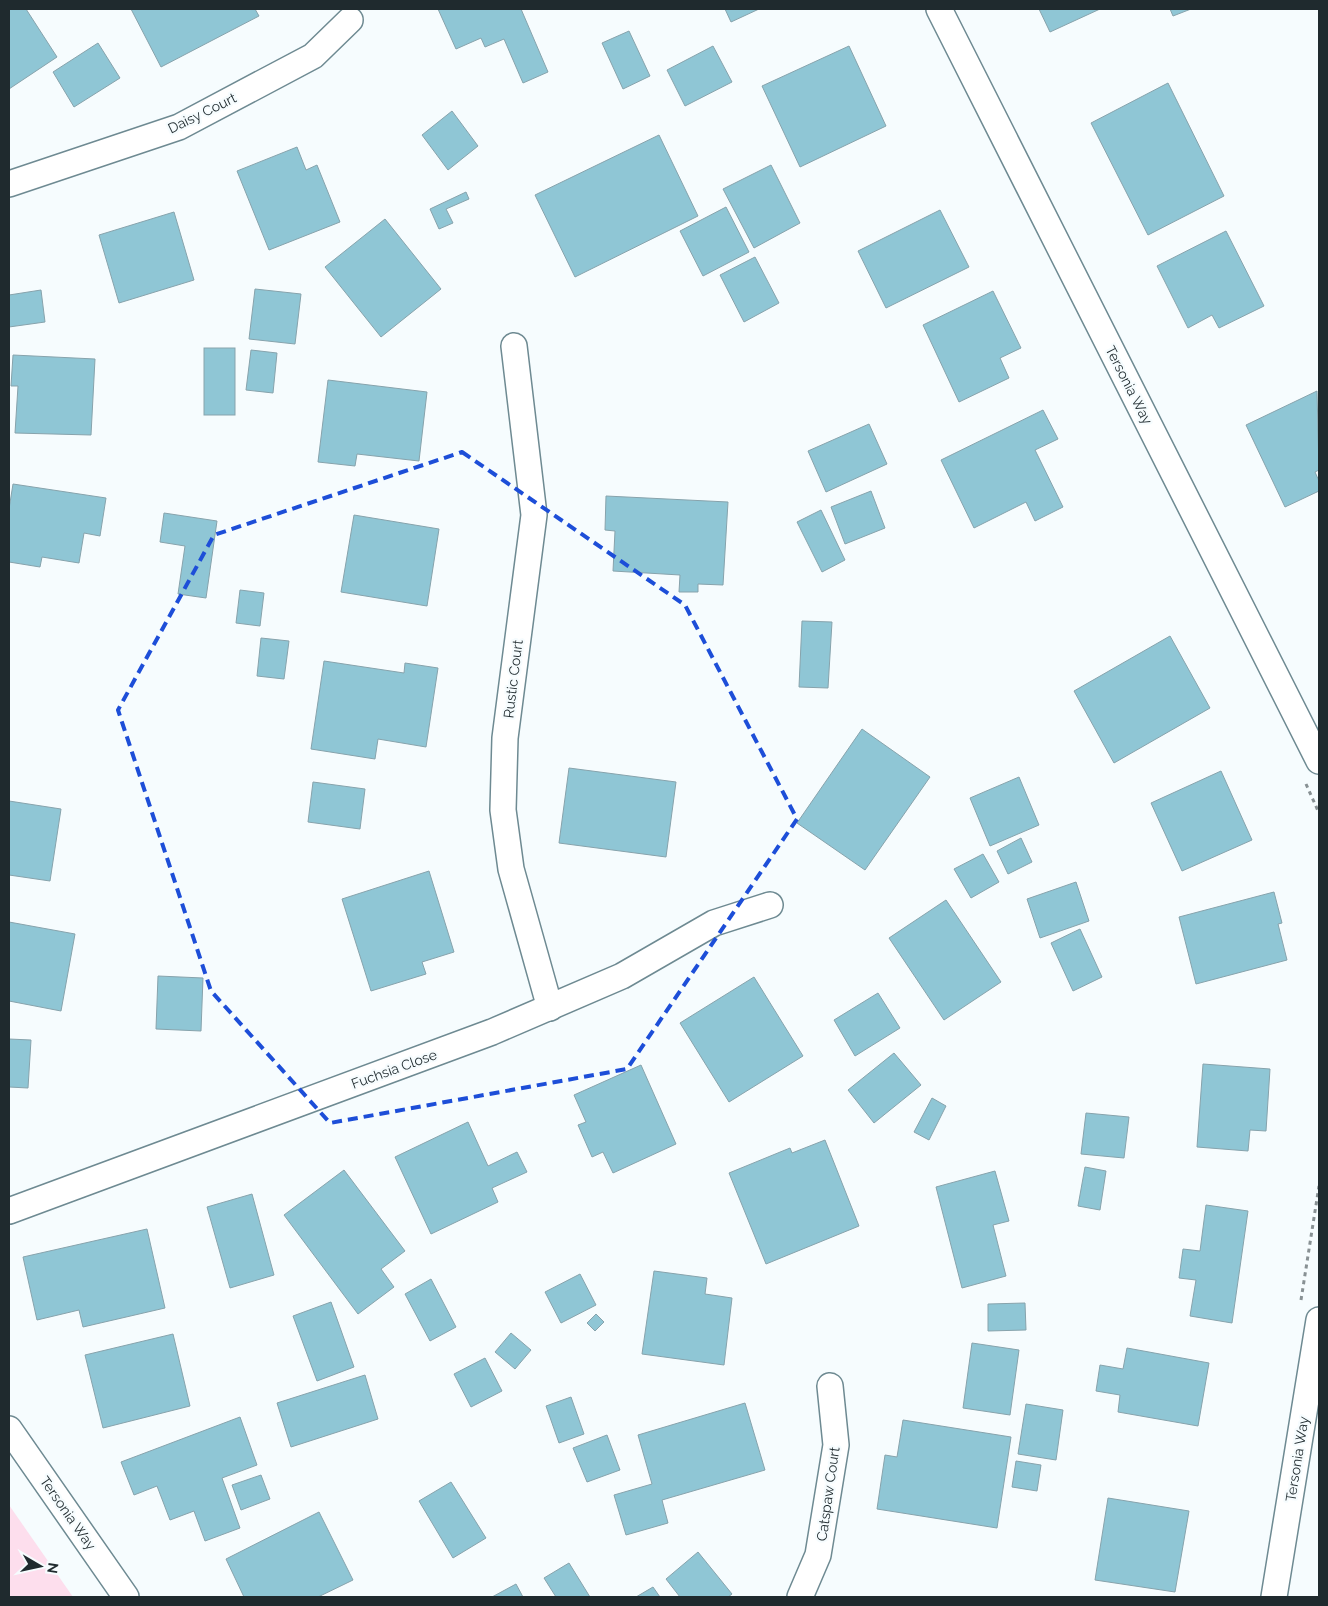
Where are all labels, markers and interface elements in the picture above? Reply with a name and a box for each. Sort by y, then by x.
street label: Daisy Court [165,89,239,136]
street label: Tersonia Way [1102,343,1156,427]
street label: Rustic Court [500,639,526,719]
street label: Fuchsia Close [349,1046,439,1092]
street label: Tersonia Way [1282,1415,1312,1503]
street label: Catspaw Court [813,1445,843,1542]
street label: Tersonia Way [37,1473,99,1553]
north arrow [15,1541,65,1591]
text: N [44,1562,62,1575]

